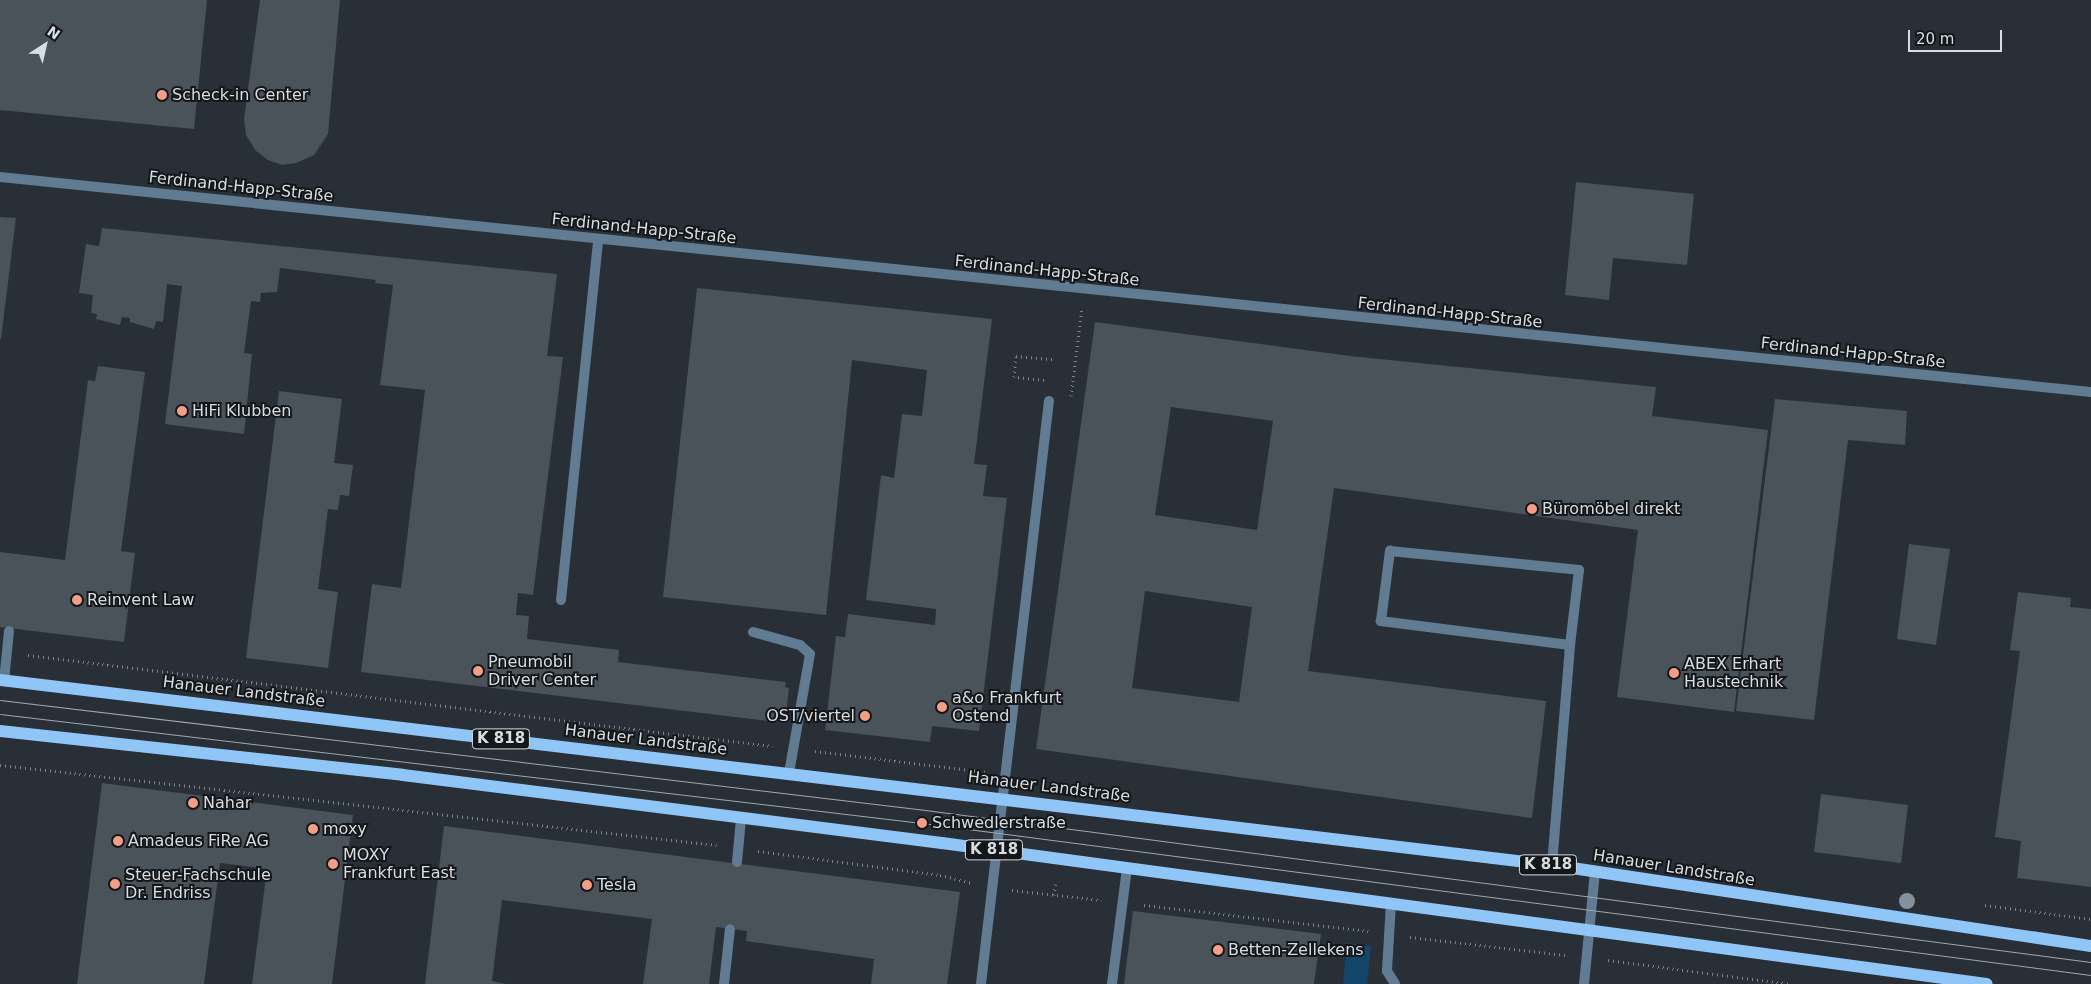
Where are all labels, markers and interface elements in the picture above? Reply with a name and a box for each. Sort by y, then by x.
north arrow [20,20,70,70]
scale bar [1911,20,2005,52]
text: N [44,23,63,43]
text: 20 m [1916,30,1954,48]
place label: Scheck-in Center [172,85,308,105]
marker: Scheck-in Center [156,89,168,101]
street label: Ferdinand-Happ-Straße [148,168,334,206]
street label: Ferdinand-Happ-Straße [551,210,737,248]
street label: Ferdinand-Happ-Straße [954,252,1140,290]
street label: Ferdinand-Happ-Straße [1357,294,1543,332]
street label: Ferdinand-Happ-Straße [1760,334,1946,372]
place label: HiFi Klubben [192,401,291,421]
marker: HiFi Klubben [176,405,188,417]
place label: Büromöbel direkt [1542,499,1680,519]
marker: Büromöbel direkt [1526,503,1538,515]
place label: Reinvent Law [87,590,194,610]
marker: Reinvent Law [71,594,83,606]
place label: Pneumobil Driver Center [488,652,596,690]
place label: ABEX Erhart Haustechnik [1684,654,1783,692]
marker: Pneumobil Driver Center [472,665,484,677]
marker: ABEX Erhart Haustechnik [1668,667,1680,679]
street label: Hanauer Landstraße [162,673,326,711]
place label: a&o Frankfurt Ostend [952,688,1062,726]
marker: a&o Frankfurt Ostend [936,701,948,713]
place label: OST/viertel [766,706,855,726]
marker: OST/viertel [859,710,871,722]
street label: Hanauer Landstraße [564,721,728,759]
road number: K 818 [471,726,531,752]
street label: Hanauer Landstraße [967,768,1131,806]
place label: Nahar [203,793,251,813]
marker: Nahar [187,797,199,809]
place label: Schwedlerstraße [932,813,1066,833]
marker: Schwedlerstraße [916,817,928,829]
place label: moxy [323,819,367,839]
marker: moxy [307,823,319,835]
place label: Amadeus FiRe AG [128,831,269,851]
marker: Amadeus FiRe AG [112,835,124,847]
road number: K 818 [964,838,1024,862]
place label: MOXY Frankfurt East [343,845,455,883]
street label: Hanauer Landstraße [1592,846,1756,890]
road number: K 818 [1518,852,1578,878]
marker: MOXY Frankfurt East [327,858,339,870]
place label: Steuer-Fachschule Dr. Endriss [125,865,271,903]
place label: Tesla [597,875,636,895]
marker: Steuer-Fachschule Dr. Endriss [109,878,121,890]
marker: Tesla [581,879,593,891]
place label: Betten-Zellekens [1228,940,1364,960]
marker: Betten-Zellekens [1212,944,1224,956]

